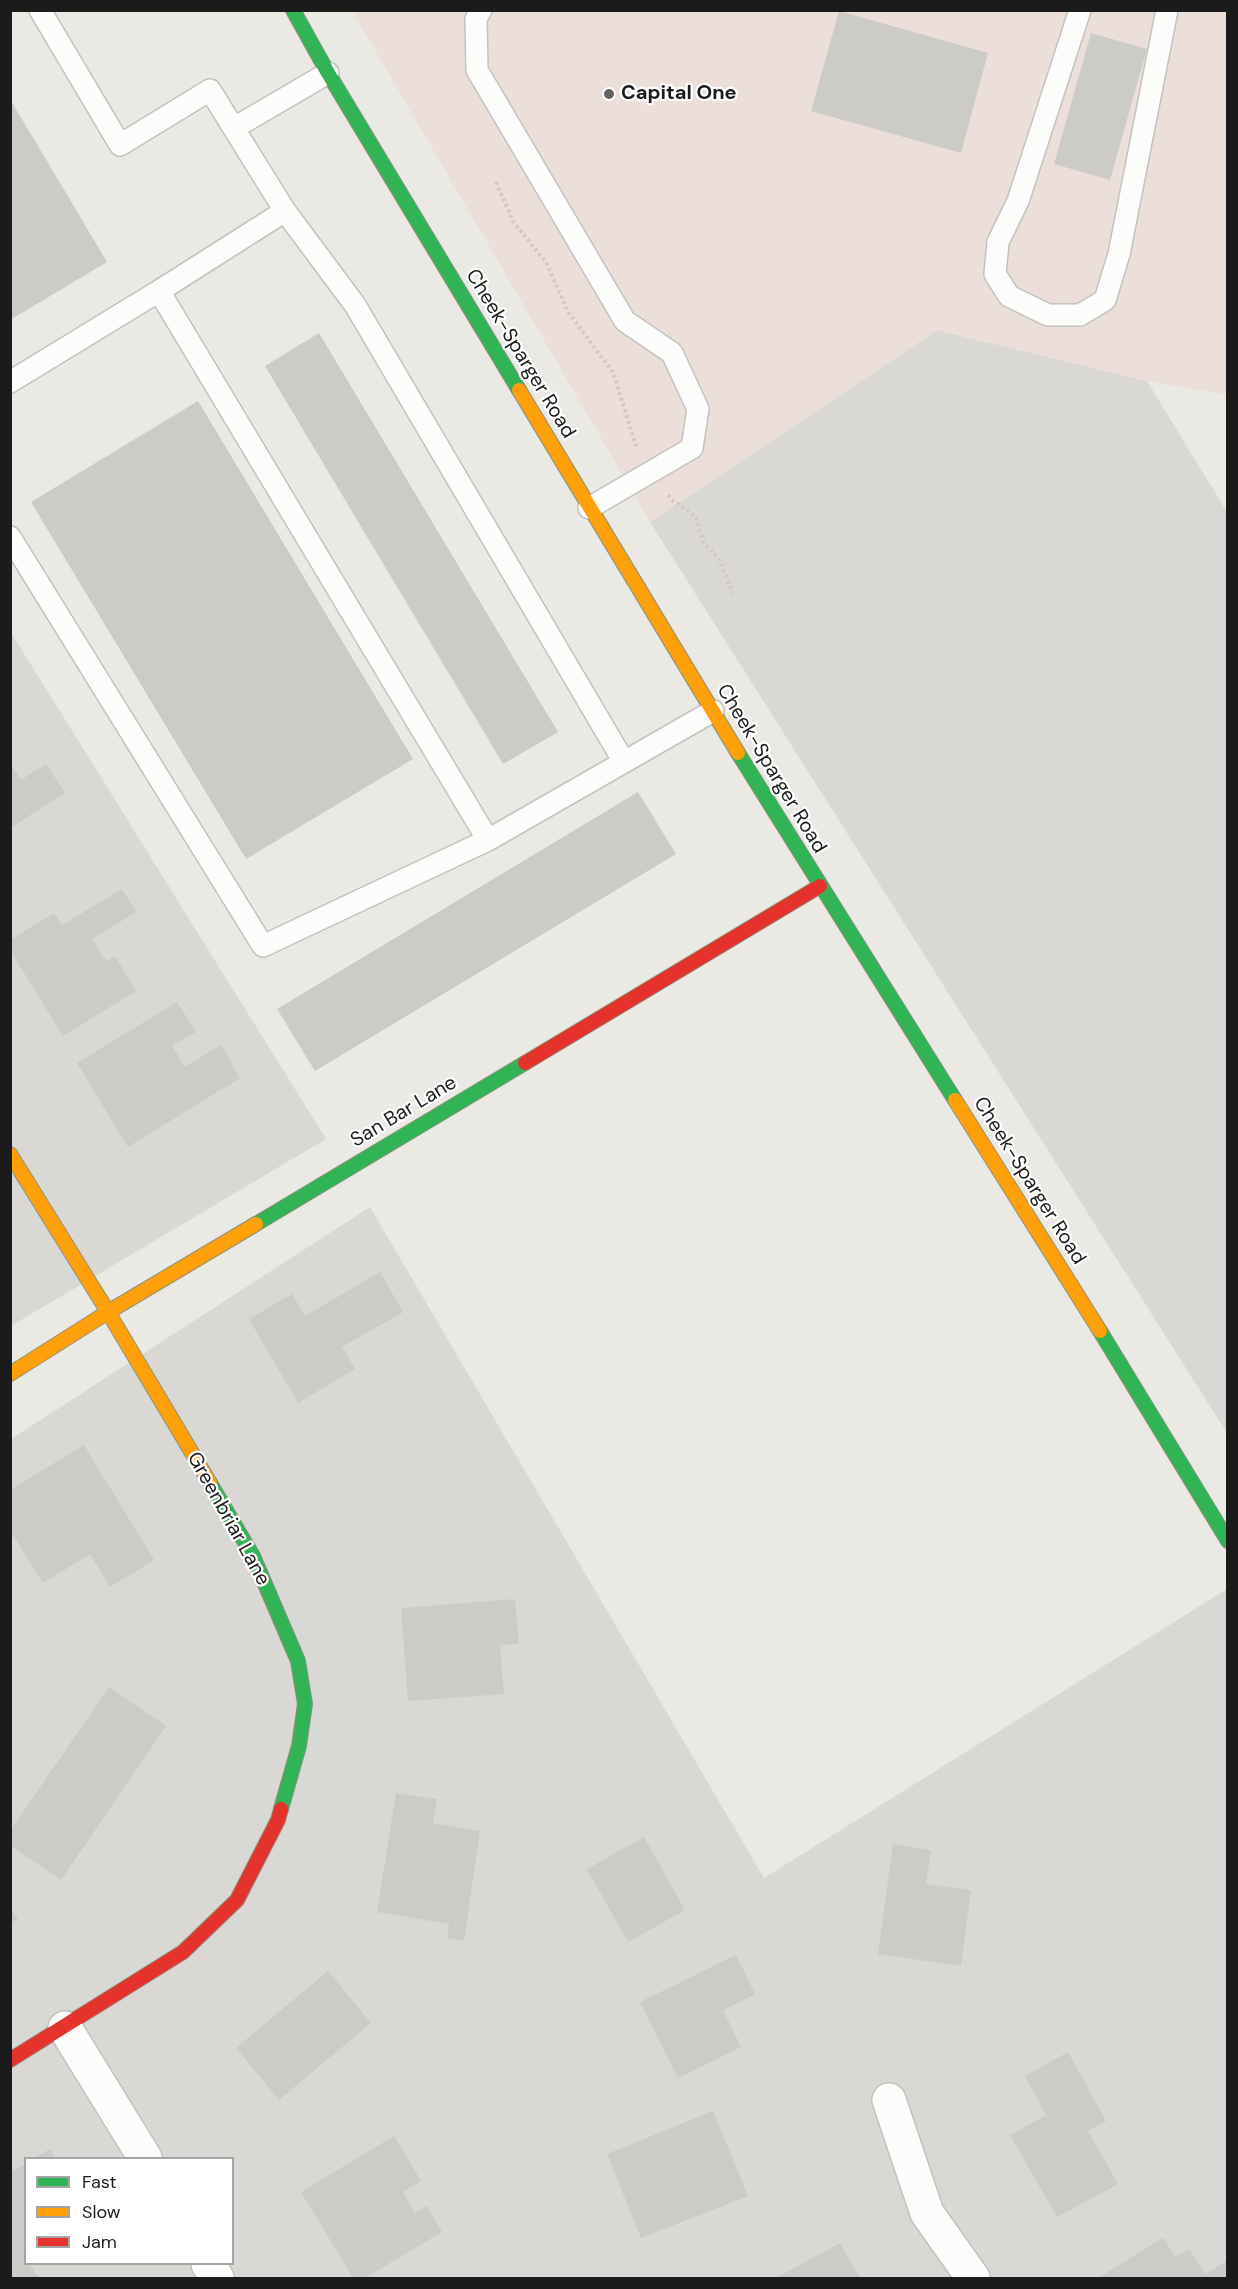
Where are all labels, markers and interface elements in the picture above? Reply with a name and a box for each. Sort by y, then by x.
place label: Capital One [621,82,737,106]
marker: Capital One [602,87,616,101]
street label: Cheek-Sparger Road [460,265,580,443]
street label: Cheek-Sparger Road [711,680,831,858]
street label: San Bar Lane [347,1071,461,1153]
street label: Cheek-Sparger Road [968,1093,1090,1269]
street label: Greenbriar Lane [181,1448,275,1590]
legend [24,2157,234,2265]
text: Fast [82,2170,117,2194]
text: Slow [82,2200,121,2224]
text: Jam [82,2230,117,2254]

